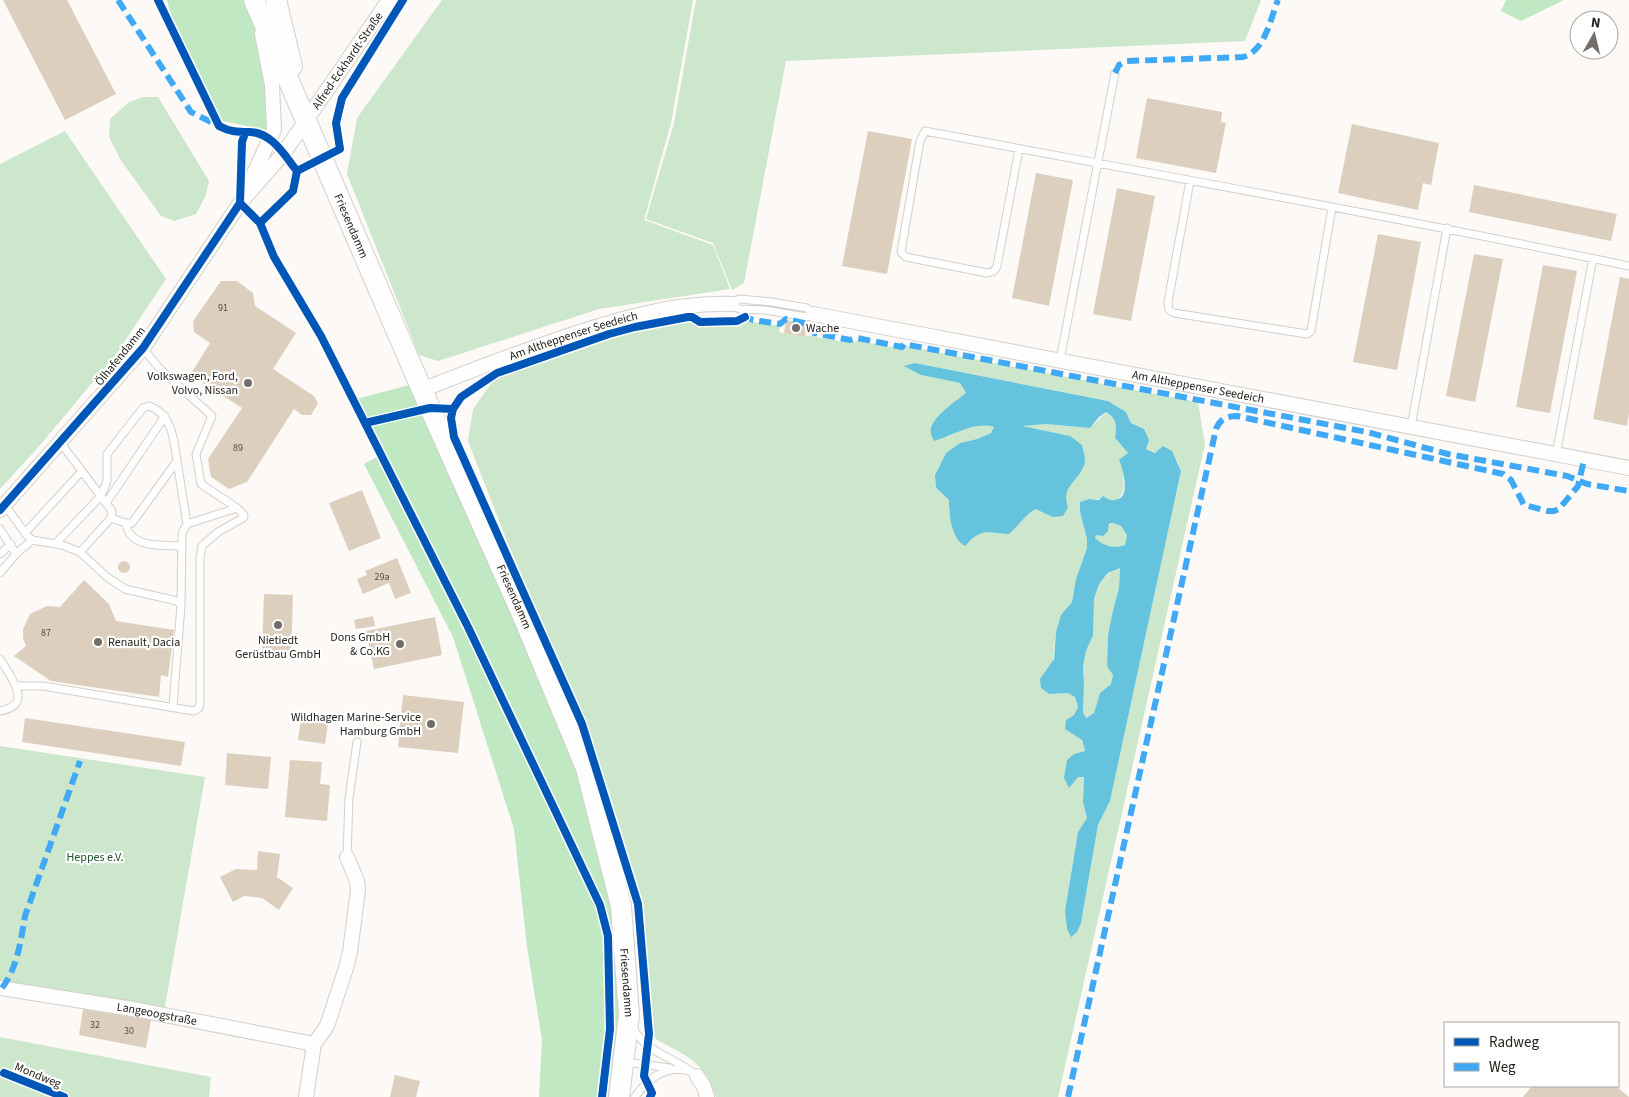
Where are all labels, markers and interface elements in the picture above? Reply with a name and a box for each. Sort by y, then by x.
street label: Alfred-Eckhardt-Straße [308,9,387,113]
north arrow [1569,10,1619,60]
text: N [1590,13,1602,34]
street label: Friesendamm [329,191,372,261]
house number: 91 [218,301,228,315]
street label: Am Altheppenser Seedeich [507,307,640,365]
place label: Wache [806,320,839,337]
marker: Wache [790,322,802,334]
street label: Ölhafendamm [91,323,150,390]
street label: Am Altheppenser Seedeich [1131,366,1266,408]
place label: Volkswagen, Ford, Volvo, Nissan [147,368,238,399]
marker: Volkswagen, Ford, Volvo, Nissan [242,377,254,389]
house number: 89 [233,441,243,455]
street label: Friesendamm [492,562,535,632]
house number: 29a [375,570,389,584]
marker: Nietiedt Gerüstbau GmbH [272,619,284,631]
house number: 87 [41,626,51,640]
place label: Dons GmbH & Co.KG [330,629,390,660]
place label: Nietiedt Gerüstbau GmbH [235,632,321,663]
place label: Renault, Dacia [108,634,180,651]
marker: Renault, Dacia [92,636,104,648]
marker: Dons GmbH & Co.KG [394,638,406,650]
place label: Wildhagen Marine-Service Hamburg GmbH [291,709,421,740]
marker: Wildhagen Marine-Service Hamburg GmbH [425,718,437,730]
park label: Heppes e.V. [66,849,124,866]
street label: Friesendamm [615,948,637,1018]
street label: Langeoogstraße [116,999,198,1030]
house number: 32 [90,1018,100,1032]
legend [1444,1022,1619,1087]
house number: 30 [124,1024,134,1038]
text: Radweg [1489,1032,1539,1053]
text: Weg [1489,1057,1516,1078]
street label: Mondweg [12,1058,64,1093]

